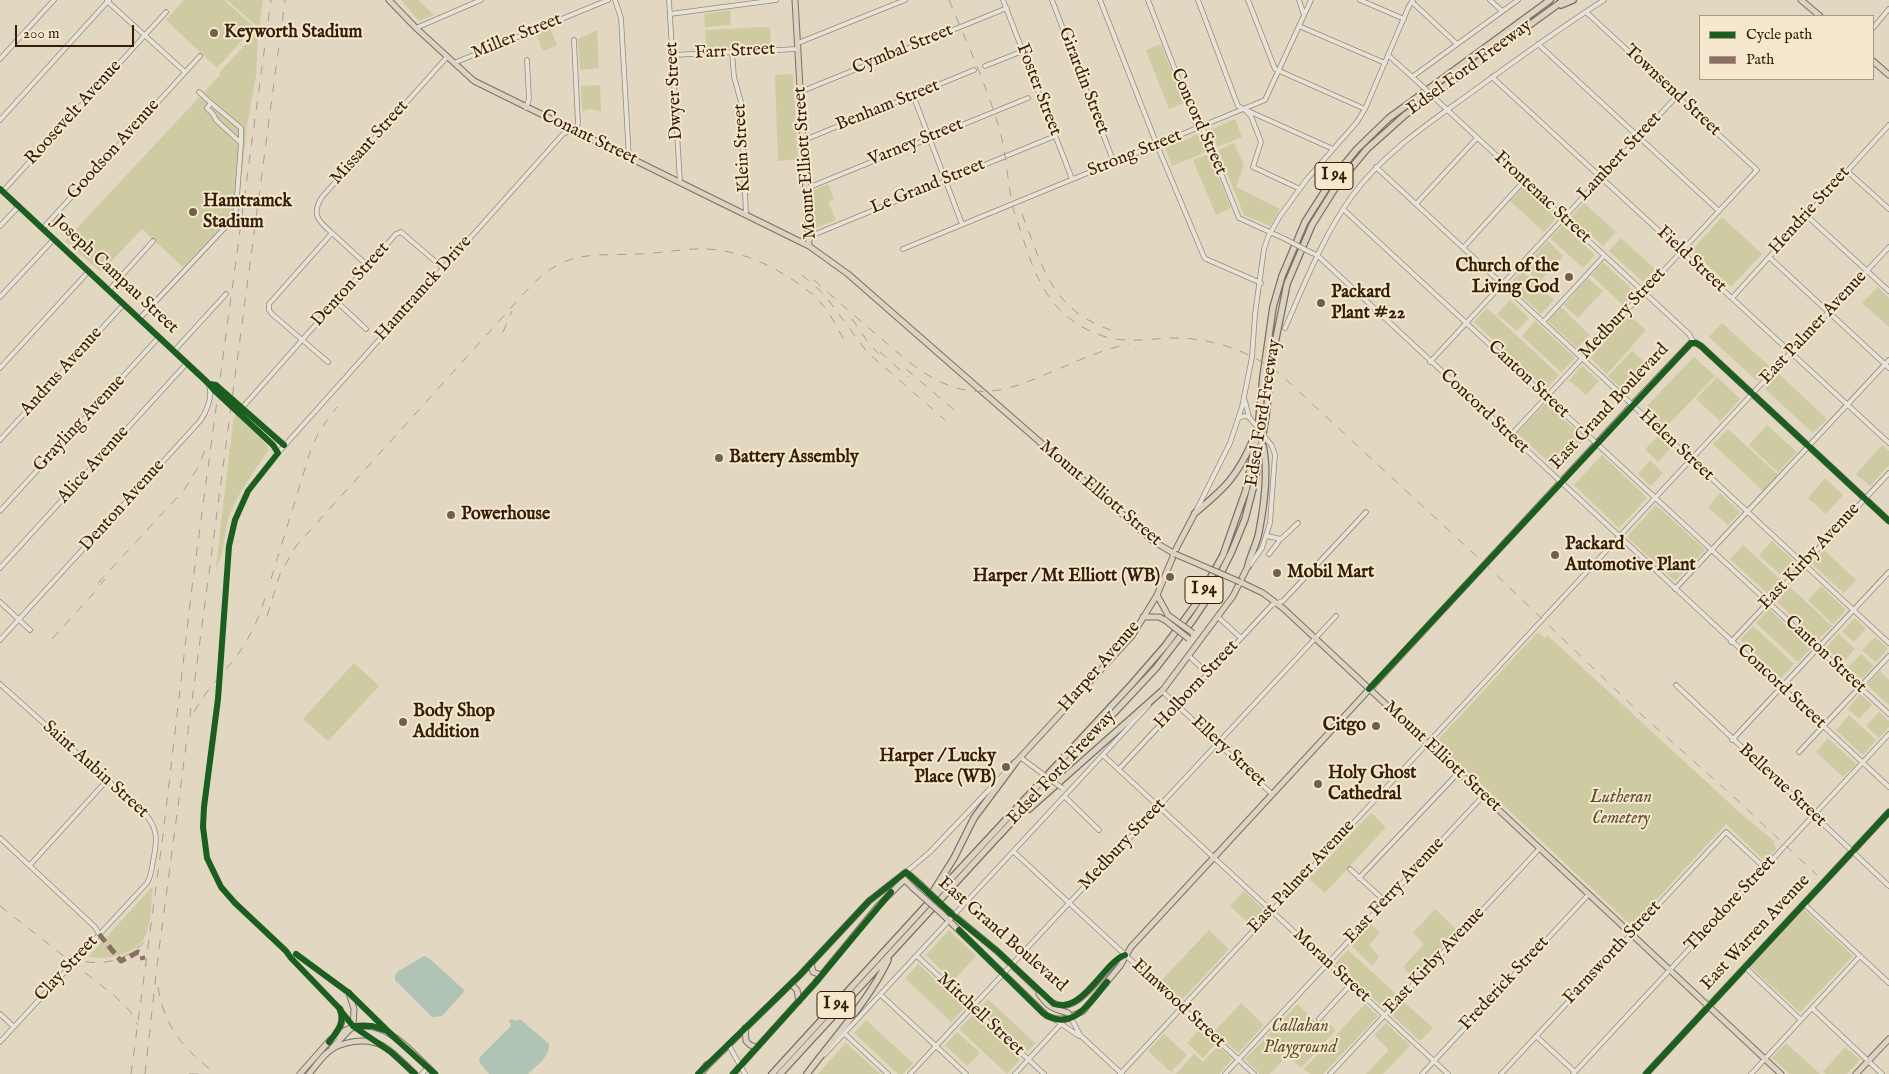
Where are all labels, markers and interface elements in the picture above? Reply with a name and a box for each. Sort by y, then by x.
street label: Miller Street [469,9,565,65]
scale bar [18,15,136,47]
street label: Edsel Ford Freeway [1403,15,1537,121]
legend [1699,15,1874,80]
street label: Cymbal Street [850,20,956,80]
place label: Keyworth Stadium [224,22,363,44]
text: 200 m [23,24,60,43]
street label: Girardin Street [1053,24,1113,138]
text: Cycle path [1746,25,1812,44]
marker: Keyworth Stadium [208,27,220,39]
street label: Farr Street [694,39,776,65]
street label: Dwyer Street [662,41,688,141]
street label: Foster Street [1011,41,1065,139]
street label: Townsend Street [1619,41,1725,141]
text: Path [1746,50,1774,69]
street label: Roosevelt Avenue [21,56,127,170]
street label: Concord Street [1165,65,1231,179]
street label: Benham Street [833,75,943,137]
street label: Mount Elliott Street [790,86,822,240]
street label: Goodson Avenue [63,95,165,205]
street label: Missant Street [326,96,414,190]
street label: Klein Street [730,103,756,193]
street label: Conant Street [537,105,641,171]
street label: Lambert Street [1573,108,1667,206]
street label: Varney Street [865,114,967,172]
street label: Strong Street [1085,125,1185,183]
street label: Frontenac Street [1489,147,1595,249]
street label: Le Grand Street [868,154,988,220]
road number: I 94 [1315,162,1353,190]
street label: Hendrie Street [1765,163,1855,259]
place label: Hamtramck Stadium [203,191,292,233]
marker: Hamtramck Stadium [187,206,199,218]
street label: Joseph Campau Street [48,211,182,339]
street label: Field Street [1652,222,1730,298]
street label: Hamtramck Drive [371,232,477,346]
street label: Denton Street [307,238,395,332]
place label: Church of the Living God [1455,256,1559,298]
street label: Medbury Street [1575,264,1671,364]
street label: East Palmer Avenue [1756,267,1872,389]
marker: Church of the Living God [1563,271,1575,283]
place label: Packard Plant #22 [1331,282,1405,324]
marker: Packard Plant #22 [1315,297,1327,309]
street label: Andrus Avenue [16,323,108,421]
street label: Canton Street [1483,337,1573,423]
street label: Edsel Ford Freeway [1242,338,1286,488]
street label: East Grand Boulevard [1546,340,1674,474]
street label: Concord Street [1435,365,1533,459]
street label: Grayling Avenue [29,371,131,477]
street label: Helen Street [1634,406,1718,486]
street label: Alice Avenue [54,422,134,508]
street label: Mount Elliott Street [1034,437,1166,551]
place label: Battery Assembly [729,447,859,469]
marker: Battery Assembly [713,452,725,464]
street label: Denton Avenue [76,455,170,557]
street label: East Kirby Avenue [1755,499,1865,615]
place label: Powerhouse [461,504,550,526]
marker: Powerhouse [445,509,457,521]
place label: Packard Automotive Plant [1565,534,1696,576]
marker: Packard Automotive Plant [1549,549,1561,561]
place label: Mobil Mart [1287,562,1374,584]
place label: Harper / Mt Elliott (WB) [973,566,1160,588]
marker: Mobil Mart [1271,567,1283,579]
marker: Harper / Mt Elliott (WB) [1164,571,1176,583]
road number: I 94 [1185,576,1223,604]
street label: Canton Street [1780,612,1870,698]
street label: Harper Avenue [1055,617,1145,717]
street label: Holborn Street [1150,636,1244,734]
street label: Concord Street [1732,640,1830,734]
street label: Mount Elliott Street [1379,697,1505,817]
place label: Body Shop Addition [413,701,495,744]
street label: Edsel Ford Freeway [1003,706,1121,830]
street label: Ellery Street [1186,712,1270,792]
place label: Citgo [1323,715,1366,737]
marker: Body Shop Addition [397,716,409,728]
street label: Saint Aubin Street [37,717,153,823]
marker: Citgo [1370,720,1382,732]
street label: Bellevue Street [1734,740,1830,832]
place label: Harper / Lucky Place (WB) [879,746,996,789]
marker: Harper / Lucky Place (WB) [1000,761,1012,773]
place label: Holy Ghost Cathedral [1328,763,1416,806]
marker: Holy Ghost Cathedral [1312,778,1324,790]
park label: Lutheran Cemetery [1590,787,1652,830]
street label: Medbury Street [1075,795,1171,895]
street label: East Palmer Avenue [1244,816,1360,938]
street label: East Ferry Avenue [1340,833,1450,949]
street label: Theodore Street [1681,851,1781,957]
street label: East Warren Avenue [1697,871,1815,995]
street label: East Grand Boulevard [933,873,1071,997]
street label: Farnsworth Street [1559,897,1667,1009]
street label: East Kirby Avenue [1380,903,1490,1019]
street label: Moran Street [1287,924,1375,1008]
street label: Clay Street [31,931,103,1007]
street label: Frederick Street [1456,932,1554,1036]
street label: Elmwood Street [1127,955,1229,1053]
street label: Mitchell Street [932,969,1028,1061]
road number: I 94 [817,992,855,1018]
park label: Callahan Playground [1263,1016,1337,1058]

